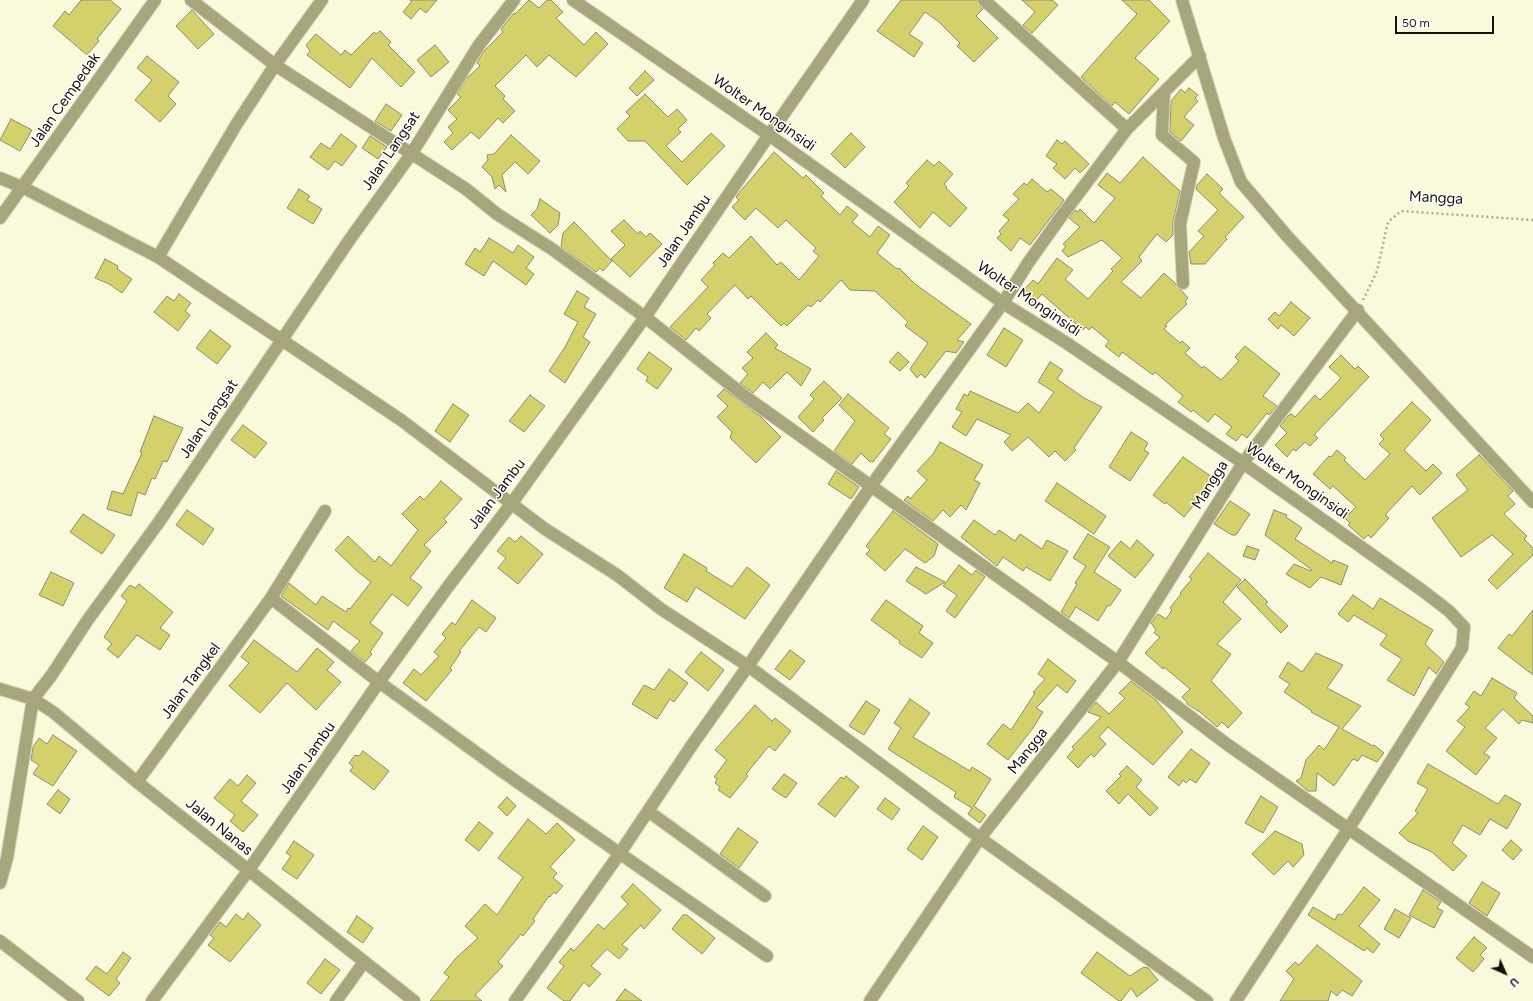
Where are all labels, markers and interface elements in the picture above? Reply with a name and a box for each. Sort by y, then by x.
scale bar [1397,8,1496,34]
text: 50 m [1402,16,1430,30]
street label: Jalan Cempedak [26,49,104,151]
street label: Wolter Monginsidi [709,71,819,155]
street label: Jalan Langsat [358,108,424,194]
street label: Mangga [1409,188,1463,208]
street label: Jalan Jambu [653,191,715,271]
street label: Wolter Monginsidi [974,258,1084,340]
street label: Jalan Langsat [176,376,242,462]
street label: Wolter Monginsidi [1242,439,1352,523]
street label: Jalan Jambu [465,455,529,533]
street label: Mangga [1188,457,1232,513]
street label: Jalan Tangkel [158,640,224,722]
street label: Jalan Jambu [277,719,339,797]
street label: Mangga [1004,724,1052,778]
street label: Jalan Nanas [182,795,256,859]
north arrow [1485,953,1525,993]
text: U [1507,975,1521,989]

